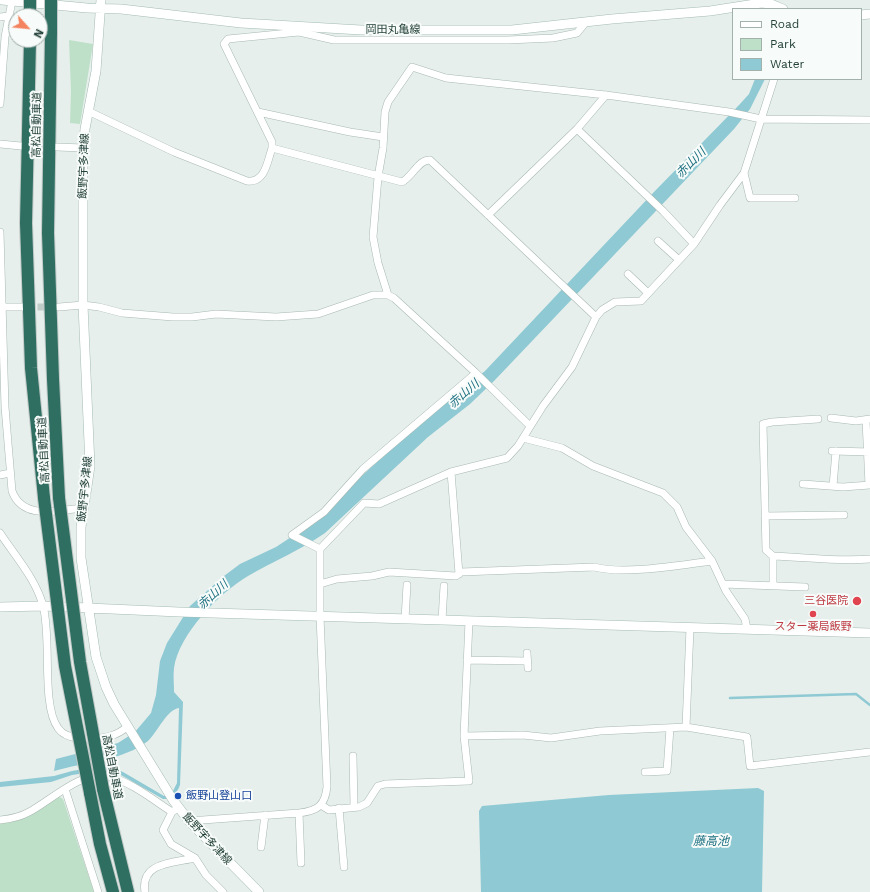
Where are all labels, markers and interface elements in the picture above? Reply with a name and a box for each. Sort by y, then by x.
north arrow [8,8,48,48]
legend [732,8,862,80]
text: Road [770,17,799,31]
street label: 岡田丸亀線 [366,23,420,37]
text: N [31,27,46,40]
text: Park [770,37,796,51]
text: Water [770,57,804,71]
street label: 高松自動車道 [30,92,44,158]
street label: 飯野宇多津線 [76,133,92,199]
water label: 赤山川 [673,145,709,181]
water label: 赤山川 [446,377,482,411]
street label: 高松自動車道 [36,417,52,483]
street label: 飯野宇多津線 [75,455,95,523]
water label: 赤山川 [195,578,231,612]
place label: 三谷医院 [804,594,848,608]
marker: 三谷医院 [851,595,863,607]
marker: スター薬局飯野 [808,609,818,619]
place label: スター薬局飯野 [775,620,851,634]
street label: 高松自動車道 [99,733,125,801]
place label: 飯野山登山口 [186,789,252,803]
marker: 飯野山登山口 [173,791,183,801]
street label: 飯野宇多津線 [180,810,234,868]
water label: 藤高池 [693,834,729,848]

